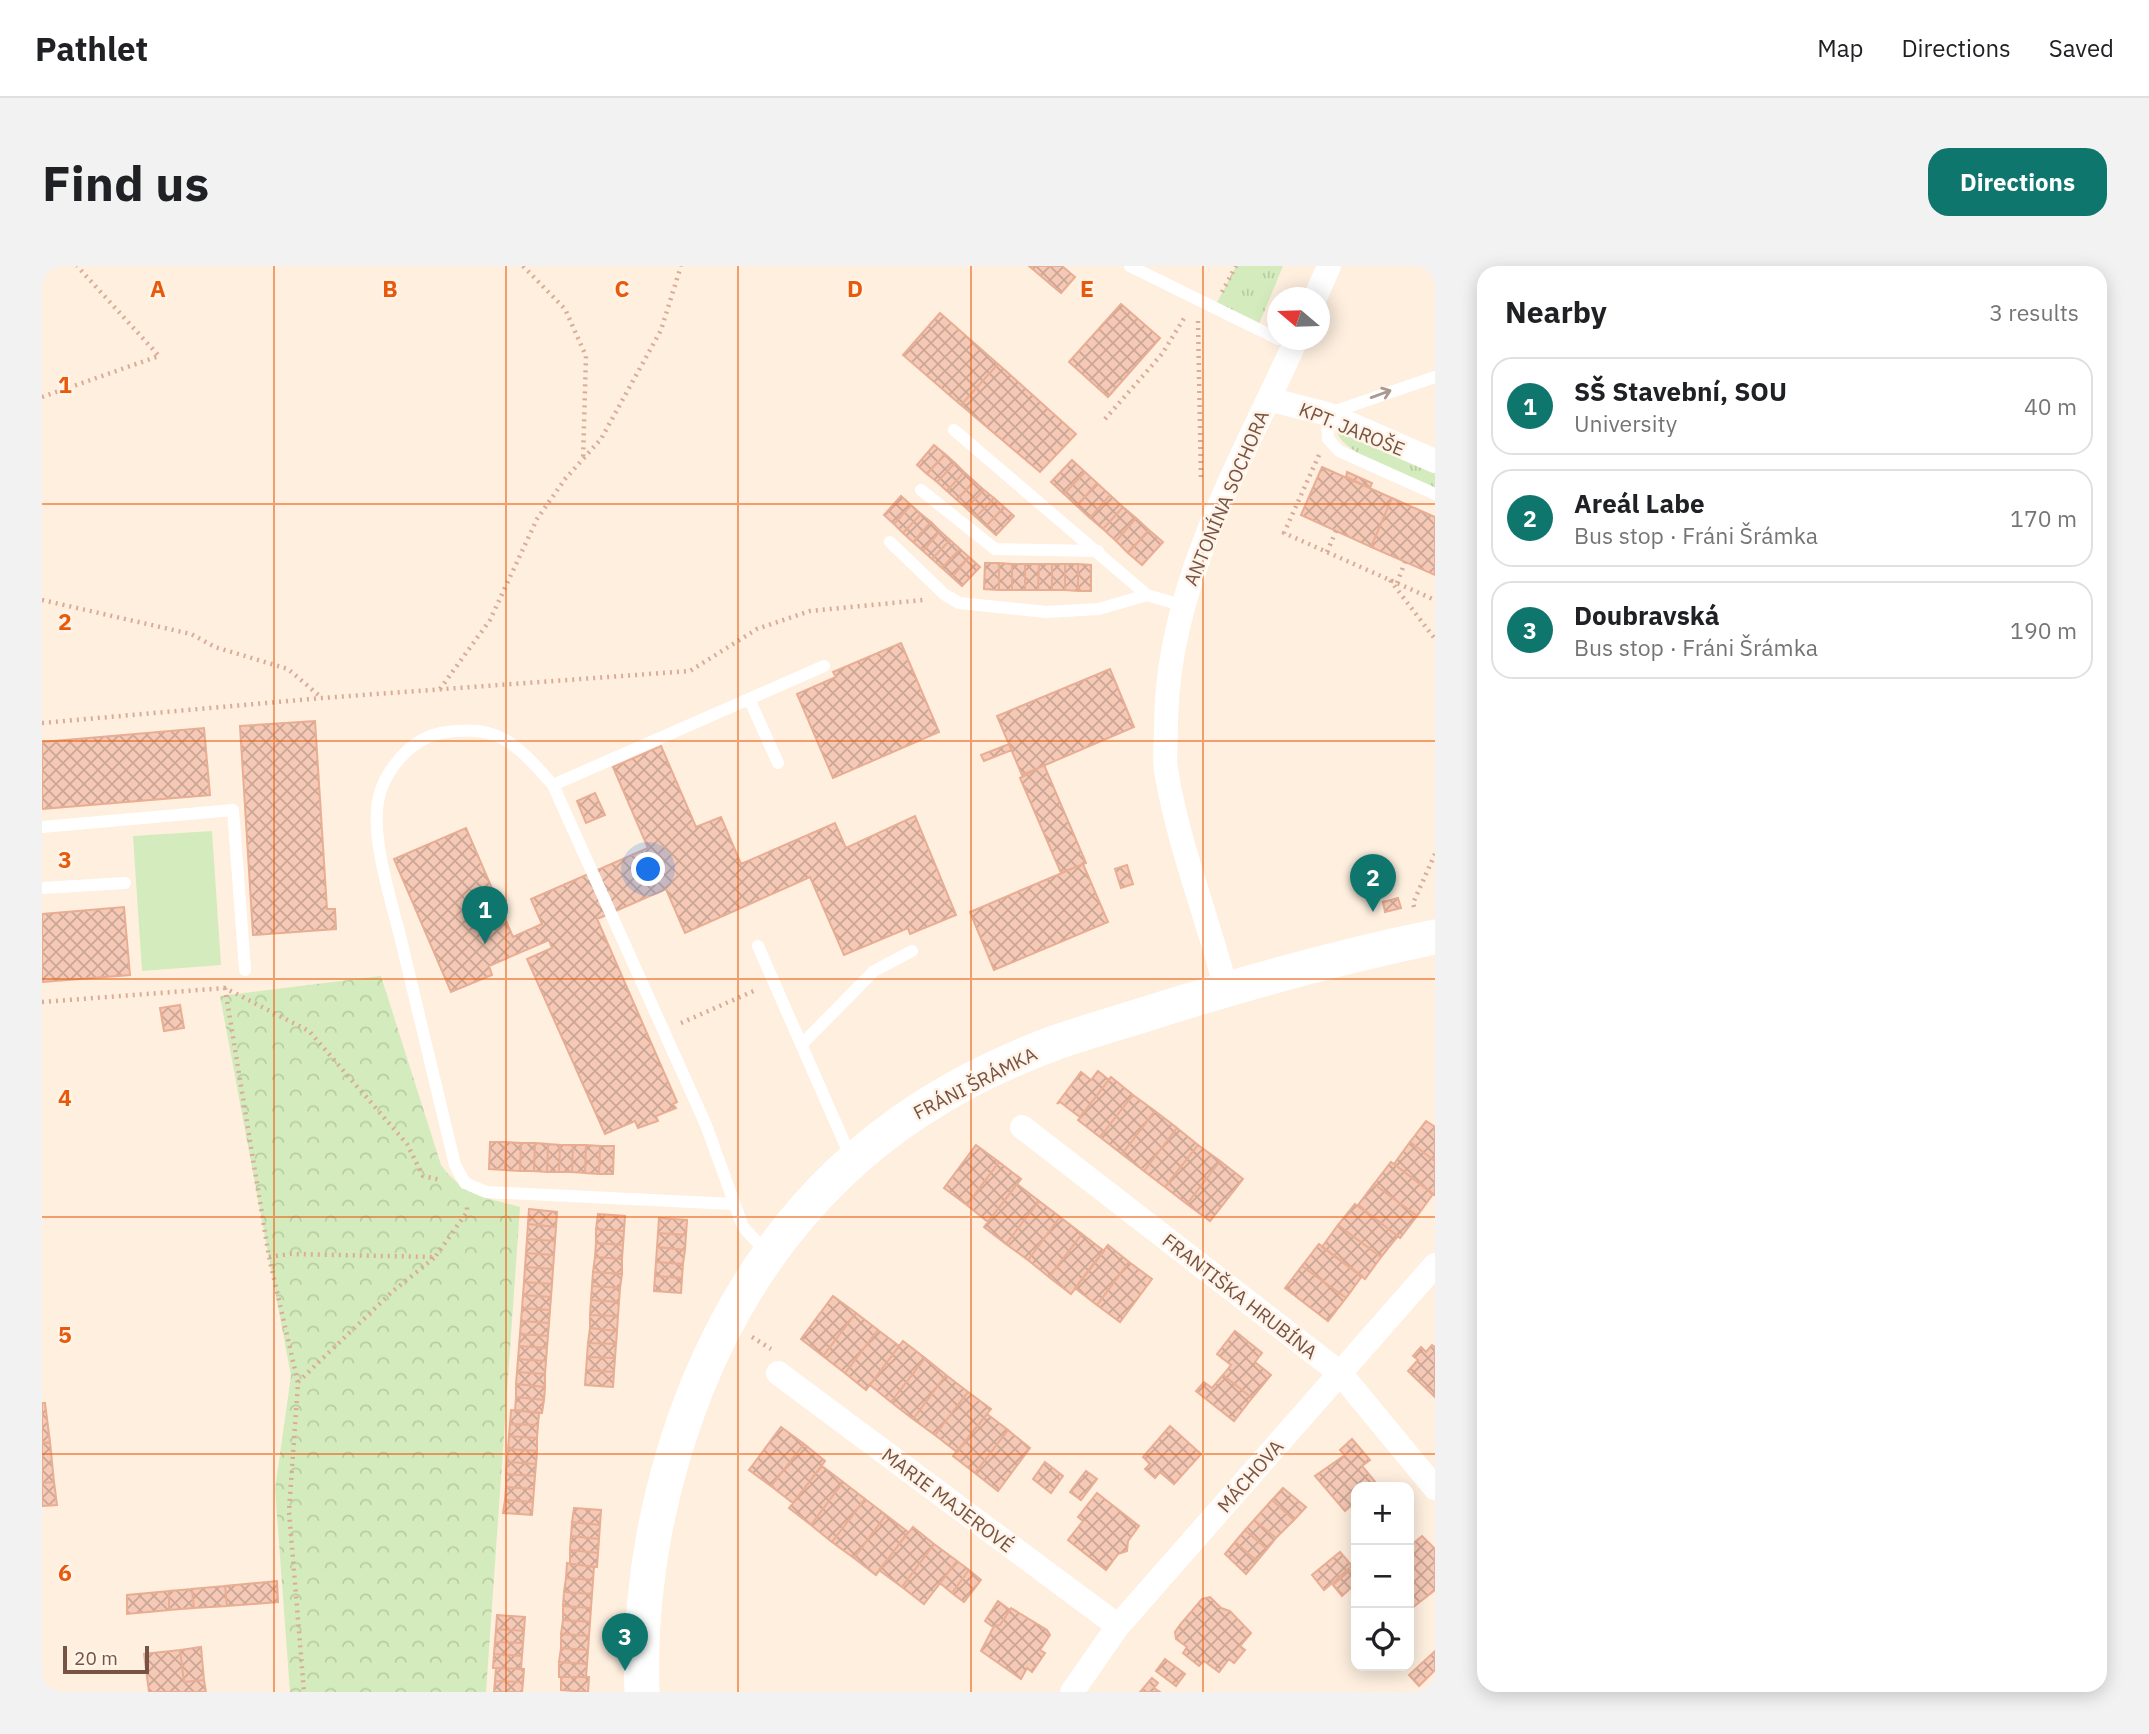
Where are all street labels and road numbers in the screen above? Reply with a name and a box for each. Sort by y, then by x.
street label: KPT. JAROŠE [1296,397,1408,461]
street label: ANTONÍNA SOCHORA [1178,407,1274,589]
street label: FRÁNI ŠRÁMKA [909,1042,1041,1124]
street label: FRANTIŠKA HRUBÍNA [1158,1228,1322,1364]
street label: MÁCHOVA [1212,1435,1288,1517]
street label: MARIE MAJEROVÉ [877,1442,1019,1558]

